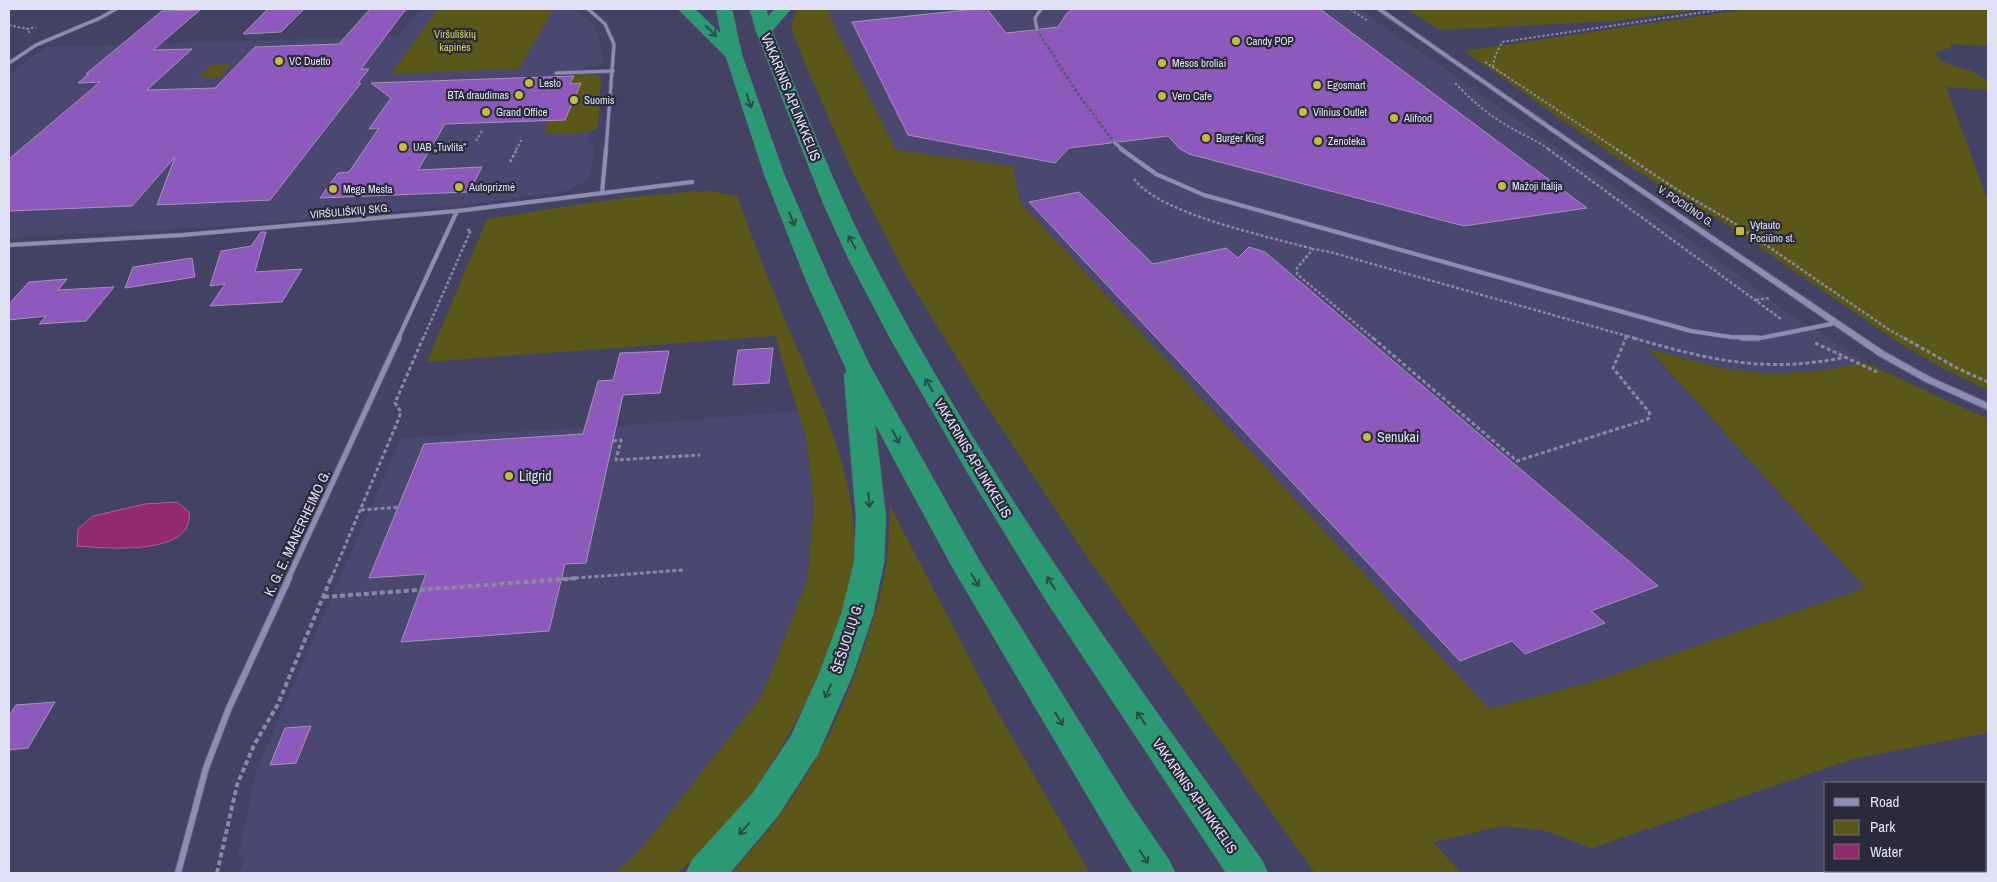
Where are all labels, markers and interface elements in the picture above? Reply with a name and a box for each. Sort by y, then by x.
one-way arrow [704,25,717,37]
park label: Viršuliškių kapinės [434,27,476,54]
street label: VAKARINIS APLINKKELIS [757,30,825,164]
place label: Candy POP [1246,34,1294,48]
marker: Candy POP [1230,35,1242,47]
place label: VC Duetto [289,54,331,68]
marker: VC Duetto [273,55,285,67]
place label: Mėsos broliai [1172,56,1226,70]
marker: Mėsos broliai [1156,57,1168,69]
place label: Lesto [539,76,561,90]
marker: Lesto [523,77,535,89]
place label: Egosmart [1327,78,1366,92]
marker: Egosmart [1311,79,1323,91]
place label: BTA draudimas [447,88,509,102]
marker: BTA draudimas [513,89,525,101]
place label: Vero Cafe [1172,89,1212,103]
marker: Vero Cafe [1156,90,1168,102]
place label: Suomis [584,93,615,107]
one-way arrow [745,93,755,109]
marker: Suomis [568,94,580,106]
place label: Grand Office [496,105,548,119]
place label: Vilnius Outlet [1313,105,1367,119]
marker: Grand Office [480,106,492,118]
marker: Vilnius Outlet [1297,106,1309,118]
place label: Alifood [1403,111,1432,125]
marker: Alifood [1388,112,1400,124]
place label: Burger King [1216,131,1264,145]
marker: Burger King [1200,132,1212,144]
place label: Zenoteka [1328,134,1366,148]
marker: Zenoteka [1312,135,1324,147]
place label: UAB „Tuvlita“ [413,140,466,154]
marker: UAB „Tuvlita“ [397,141,409,153]
place label: Mažoji Italija [1512,179,1563,193]
place label: Autoprizmė [468,180,515,194]
marker: Mažoji Italija [1496,180,1508,192]
marker: Autoprizmė [453,181,465,193]
place label: Mega Mesta [343,182,393,196]
street label: V. POCIŪNO G. [1655,182,1717,230]
marker: Mega Mesta [327,183,339,195]
street label: VIRŠULIŠKIŲ SKG. [309,201,391,221]
one-way arrow [788,211,798,226]
place label: Vytauto Pociūno st. [1750,218,1795,245]
marker: Vytauto Pociūno st. [1734,225,1746,237]
one-way arrow [846,235,856,250]
one-way arrow [924,377,934,392]
street label: VAKARINIS APLINKKELIS [930,395,1016,521]
place label: Senukai [1377,428,1419,446]
one-way arrow [891,430,901,445]
marker: Senukai [1361,431,1373,443]
street label: K. G. E. MANERHEIMO G. [260,467,334,599]
place label: Litgrid [519,467,552,485]
marker: Litgrid [503,470,515,482]
one-way arrow [864,492,874,508]
one-way arrow [970,572,980,586]
one-way arrow [1046,576,1056,590]
street label: ŠEŠUOLIŲ G. [827,600,867,676]
one-way arrow [823,683,833,698]
one-way arrow [1054,711,1064,725]
one-way arrow [1136,711,1146,725]
street label: VAKARINIS APLINKKELIS [1149,735,1242,857]
legend [1824,782,1987,872]
text: Road [1870,791,1899,812]
text: Park [1870,816,1896,837]
one-way arrow [739,823,750,836]
text: Water [1870,841,1902,862]
one-way arrow [1140,849,1150,863]

